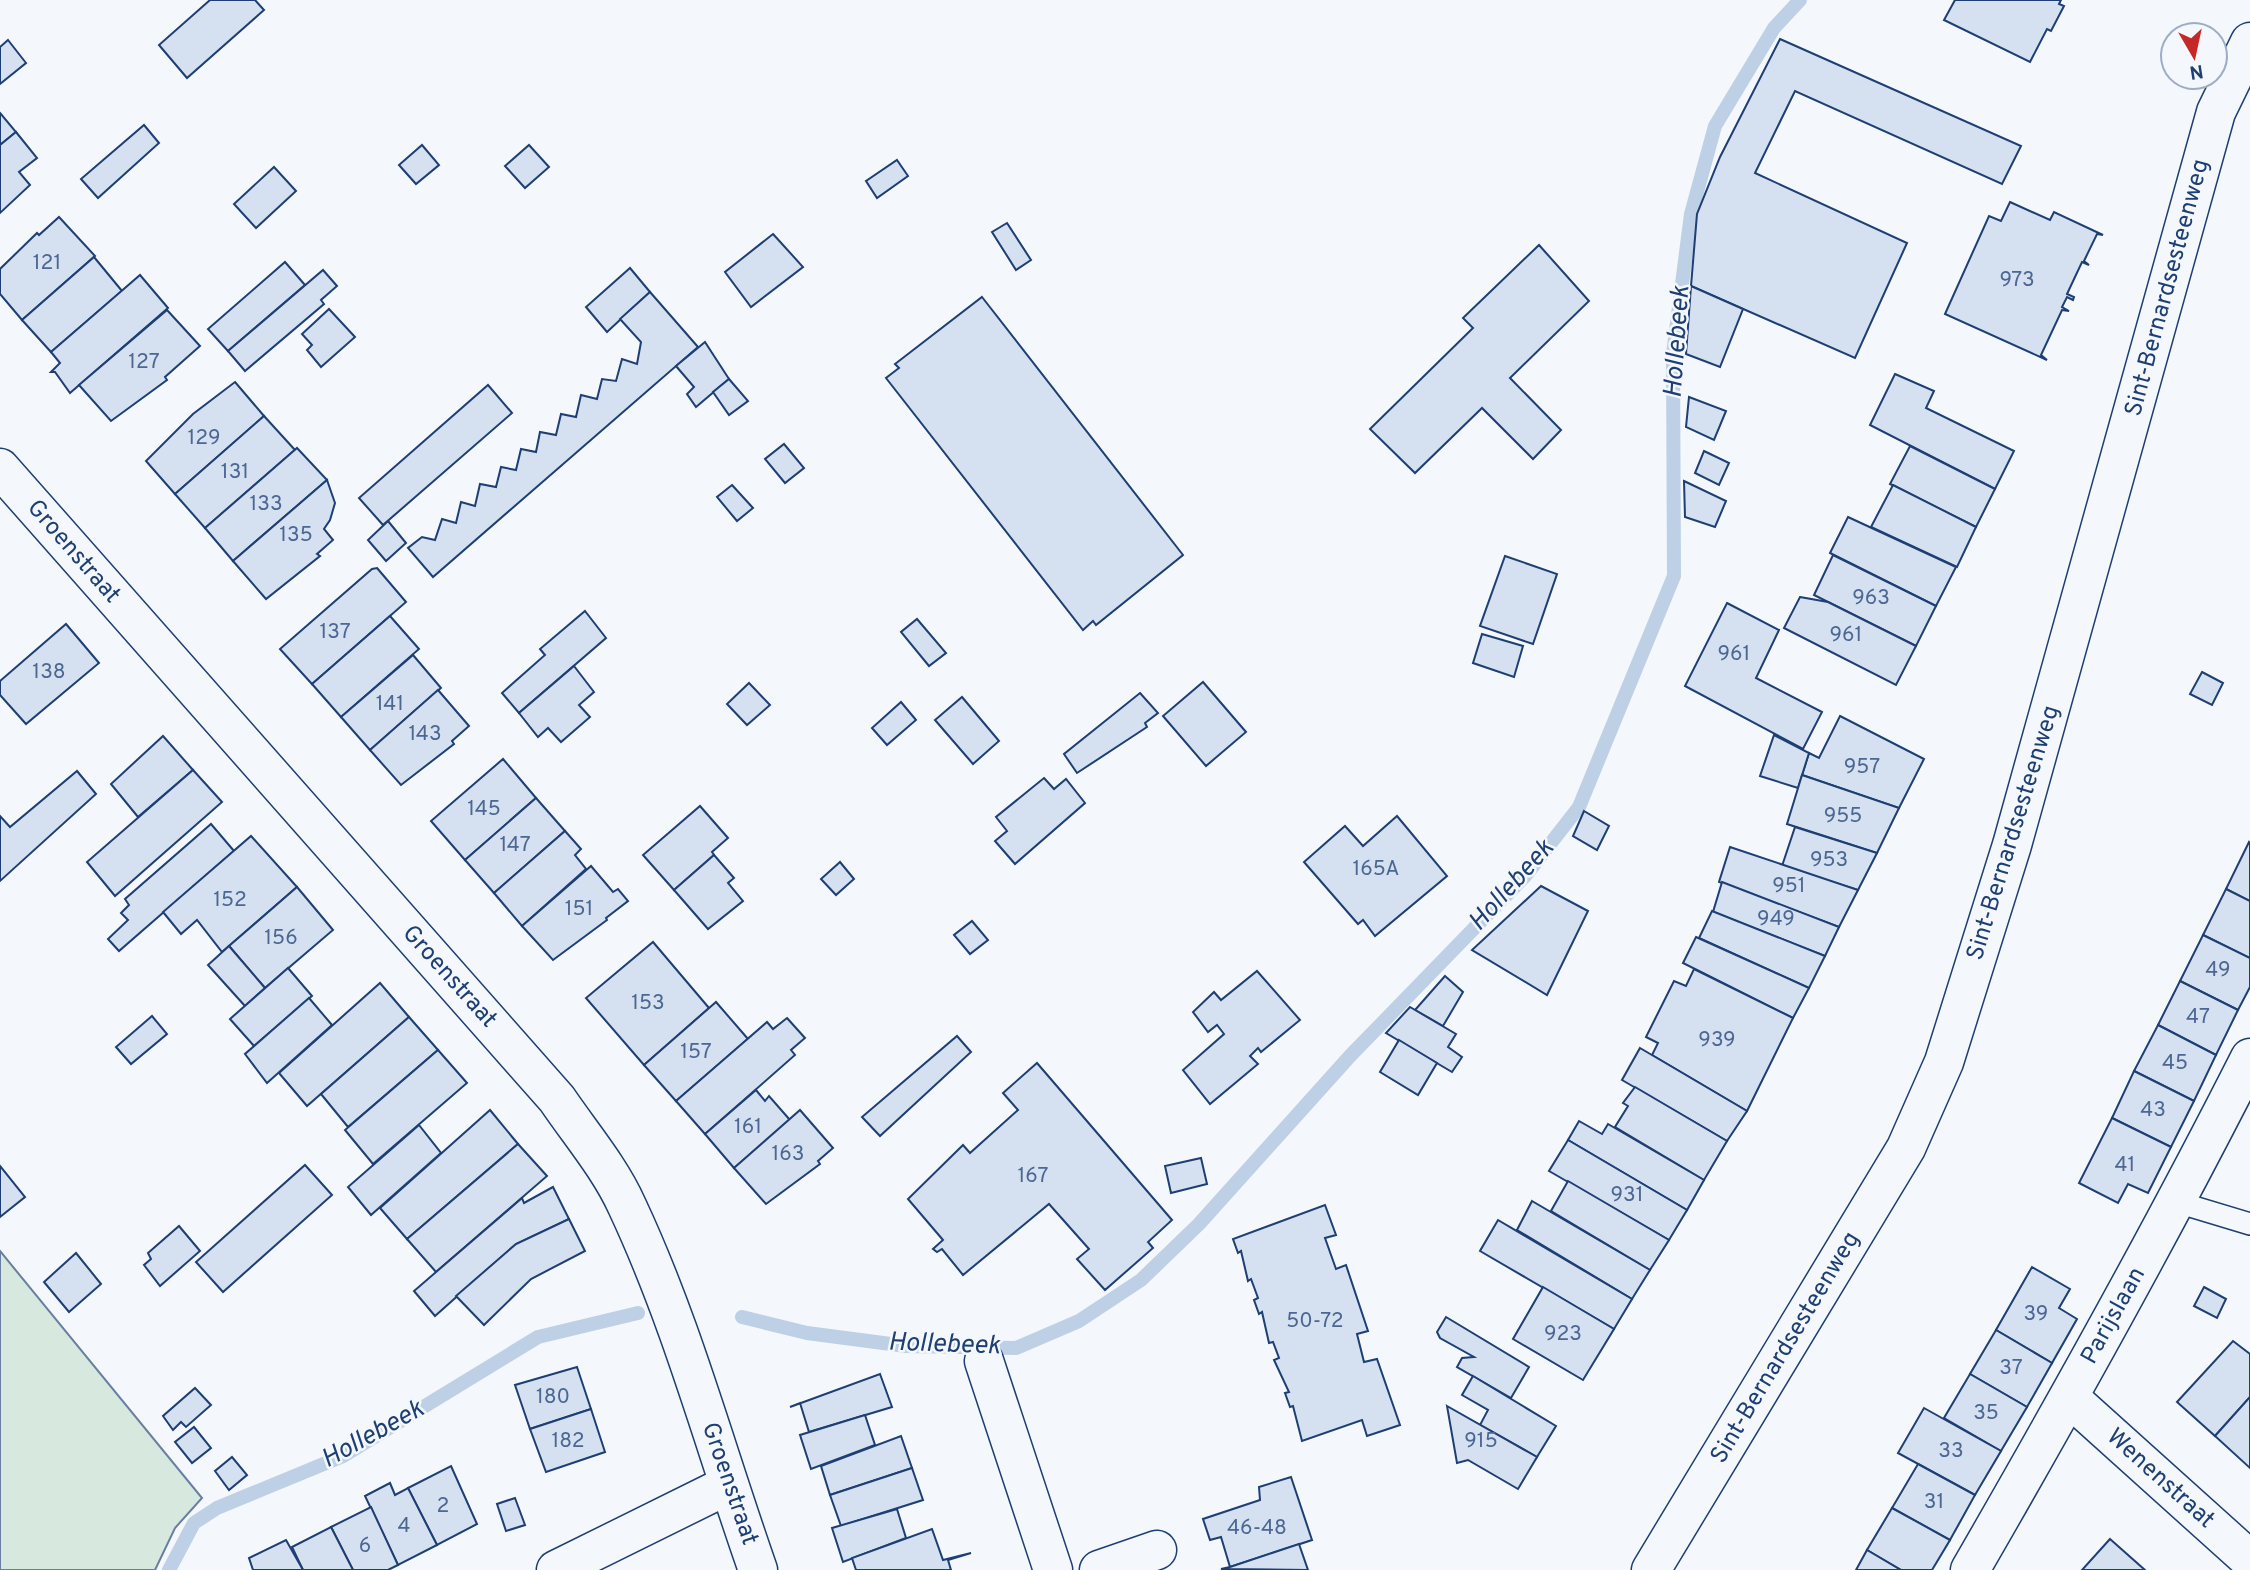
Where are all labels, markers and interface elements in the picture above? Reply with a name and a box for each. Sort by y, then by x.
north arrow [2159,21,2229,91]
text: N [2188,58,2205,84]
street label: Sint-Bernardsesteenweg [2119,156,2217,420]
house number: 121 [33,250,61,277]
house number: 973 [1999,267,2035,294]
water label: Hollebeek [1658,284,1698,399]
house number: 127 [128,349,160,376]
house number: 129 [187,425,221,452]
house number: 131 [221,459,249,486]
house number: 133 [249,491,283,518]
street label: Groenstraat [20,494,126,610]
house number: 135 [279,522,313,549]
house number: 963 [1852,585,1890,612]
house number: 137 [319,619,351,646]
house number: 961 [1830,622,1862,649]
house number: 961 [1718,641,1750,668]
house number: 138 [32,659,66,686]
house number: 141 [376,691,404,718]
street label: Sint-Bernardsesteenweg [1961,702,2067,964]
house number: 143 [408,721,442,748]
house number: 957 [1844,754,1880,781]
house number: 145 [467,796,501,823]
house number: 955 [1824,803,1862,830]
house number: 147 [499,832,531,859]
water label: Hollebeek [1462,833,1562,939]
house number: 953 [1810,847,1848,874]
house number: 165A [1352,856,1400,883]
house number: 951 [1772,873,1806,900]
house number: 152 [213,887,247,914]
house number: 151 [565,896,593,923]
house number: 949 [1757,906,1795,933]
street label: Groenstraat [395,919,503,1035]
house number: 156 [264,925,298,952]
house number: 49 [2205,957,2231,984]
house number: 153 [631,990,665,1017]
house number: 47 [2186,1004,2210,1031]
house number: 939 [1698,1027,1736,1054]
house number: 157 [680,1039,712,1066]
house number: 45 [2162,1050,2188,1077]
house number: 43 [2140,1097,2166,1124]
house number: 161 [734,1114,762,1141]
house number: 163 [771,1141,805,1168]
house number: 41 [2115,1152,2135,1179]
house number: 167 [1018,1163,1048,1190]
house number: 931 [1611,1182,1643,1209]
street label: Sint-Bernardsesteenweg [1705,1227,1867,1469]
street label: Parijslaan [2075,1262,2153,1370]
house number: 39 [2024,1301,2048,1328]
house number: 50-72 [1286,1308,1344,1335]
house number: 923 [1544,1321,1582,1348]
water label: Hollebeek [887,1327,1002,1363]
house number: 37 [1999,1355,2023,1382]
house number: 180 [536,1384,570,1411]
water label: Hollebeek [316,1393,431,1477]
house number: 35 [1973,1400,1999,1427]
street label: Groenstraat [694,1419,764,1549]
street label: Wenenstraat [2100,1423,2220,1535]
house number: 182 [551,1428,585,1455]
house number: 915 [1464,1428,1498,1455]
house number: 33 [1938,1438,1964,1465]
house number: 31 [1924,1489,1944,1516]
house number: 2 [437,1493,449,1520]
house number: 4 [397,1513,411,1540]
house number: 46-48 [1227,1515,1287,1542]
house number: 6 [359,1533,371,1560]

